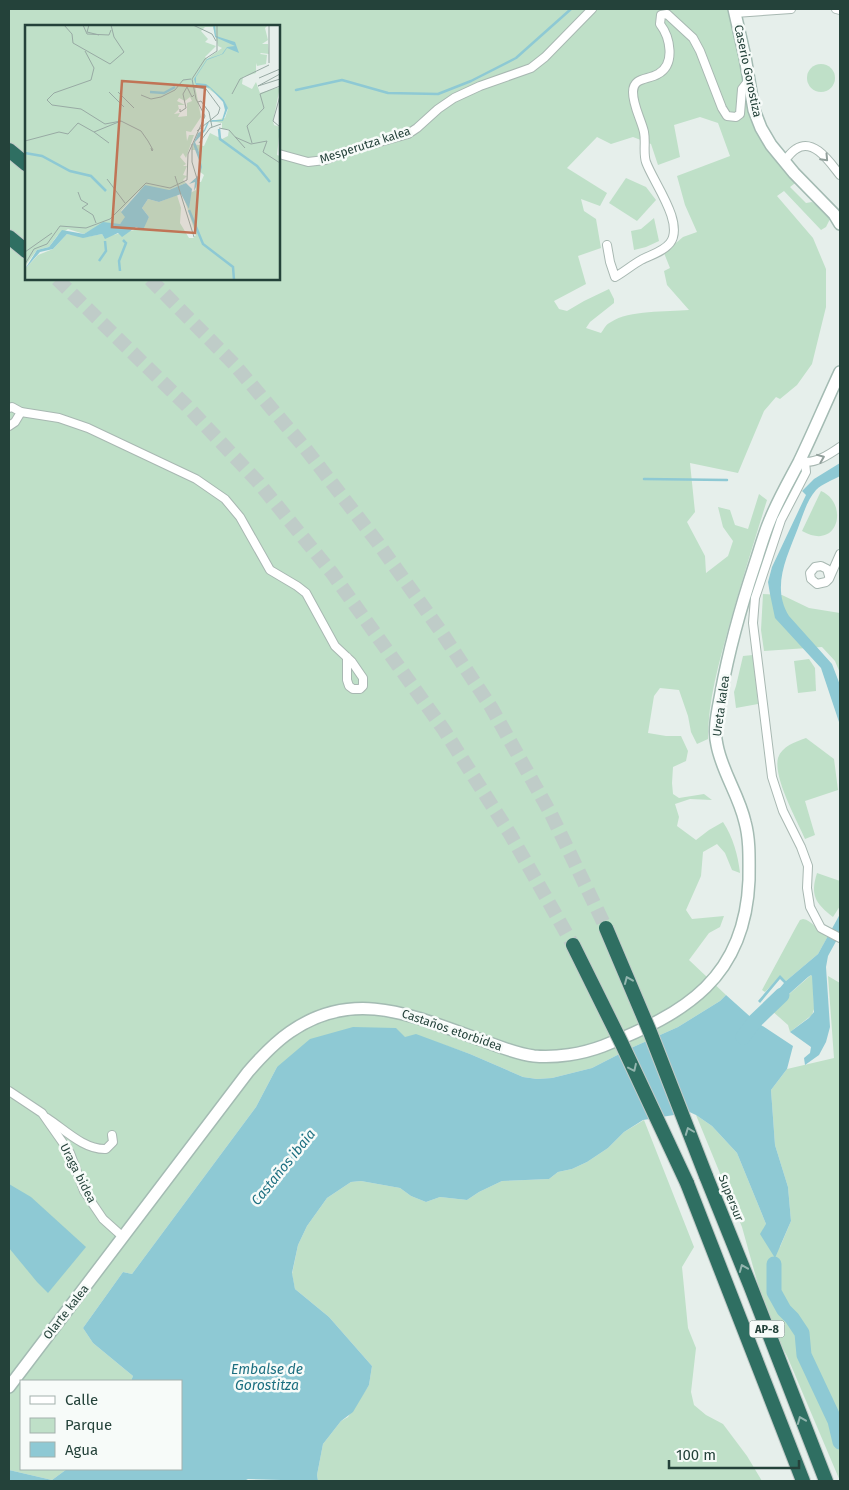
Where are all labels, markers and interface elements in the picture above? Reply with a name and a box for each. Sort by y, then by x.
street label: Caserio Gorostiza [731,24,765,118]
inset map [25,25,280,280]
street label: Mesperutza kalea [318,124,412,166]
one-way arrow [819,152,828,161]
one-way arrow [816,454,825,464]
street label: Ureta kalea [710,675,732,737]
one-way arrow [624,976,635,985]
street label: Castaños etorbidea [400,1006,504,1054]
one-way arrow [627,1063,637,1072]
water label: Castaños ibaia [248,1126,319,1209]
one-way arrow [684,1127,695,1136]
street label: Uraga bidea [57,1141,99,1205]
street label: Supersur [715,1173,747,1224]
one-way arrow [739,1264,749,1273]
street label: Olarte kalea [40,1282,92,1342]
road number: AP-8 [750,1320,784,1338]
water label: Embalse de Gorostitza [231,1361,303,1394]
legend [20,1380,182,1470]
text: Calle [65,1391,98,1409]
text: Parque [65,1416,112,1434]
one-way arrow [797,1416,807,1424]
scale bar [669,1438,799,1470]
text: Agua [65,1441,98,1459]
text: 100 m [676,1446,716,1464]

